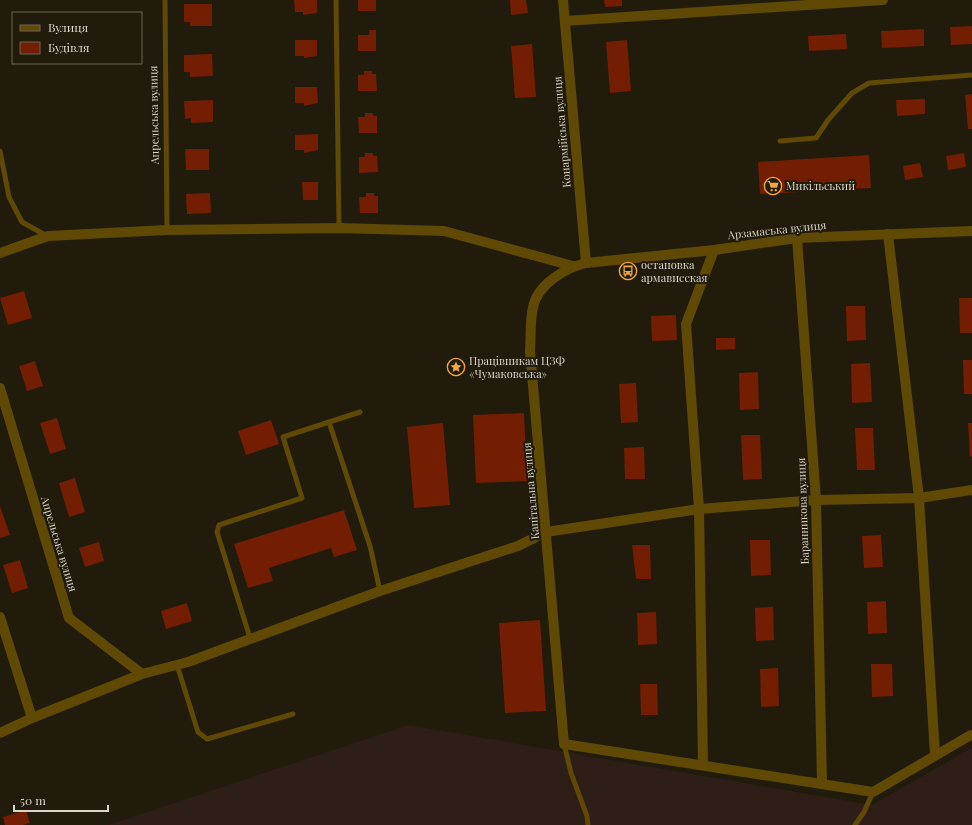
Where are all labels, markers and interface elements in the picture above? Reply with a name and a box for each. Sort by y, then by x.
legend [12,12,142,64]
text: Вулиця [48,19,89,35]
text: Будівля [48,39,90,55]
street label: Апрельська вулиця [145,65,162,166]
street label: Конармійська вулиця [549,76,574,188]
supermarket icon: Микільський [763,176,783,196]
place label: Микільський [786,178,855,193]
street label: Арзамаська вулиця [726,217,827,242]
place label: остановка армависская [641,257,708,285]
bus stop icon: остановка армависская [618,261,638,281]
place label: Працівникам ЦЗФ «Чумаковська» [469,353,565,381]
place icon: Працівникам ЦЗФ «Чумаковська» [446,357,466,377]
street label: Капітальна вулиця [519,442,542,540]
street label: Баранникова вулиця [793,457,812,565]
street label: Апрельська вулиця [38,493,81,593]
scale bar [14,787,108,813]
text: 50 m [20,792,46,808]

